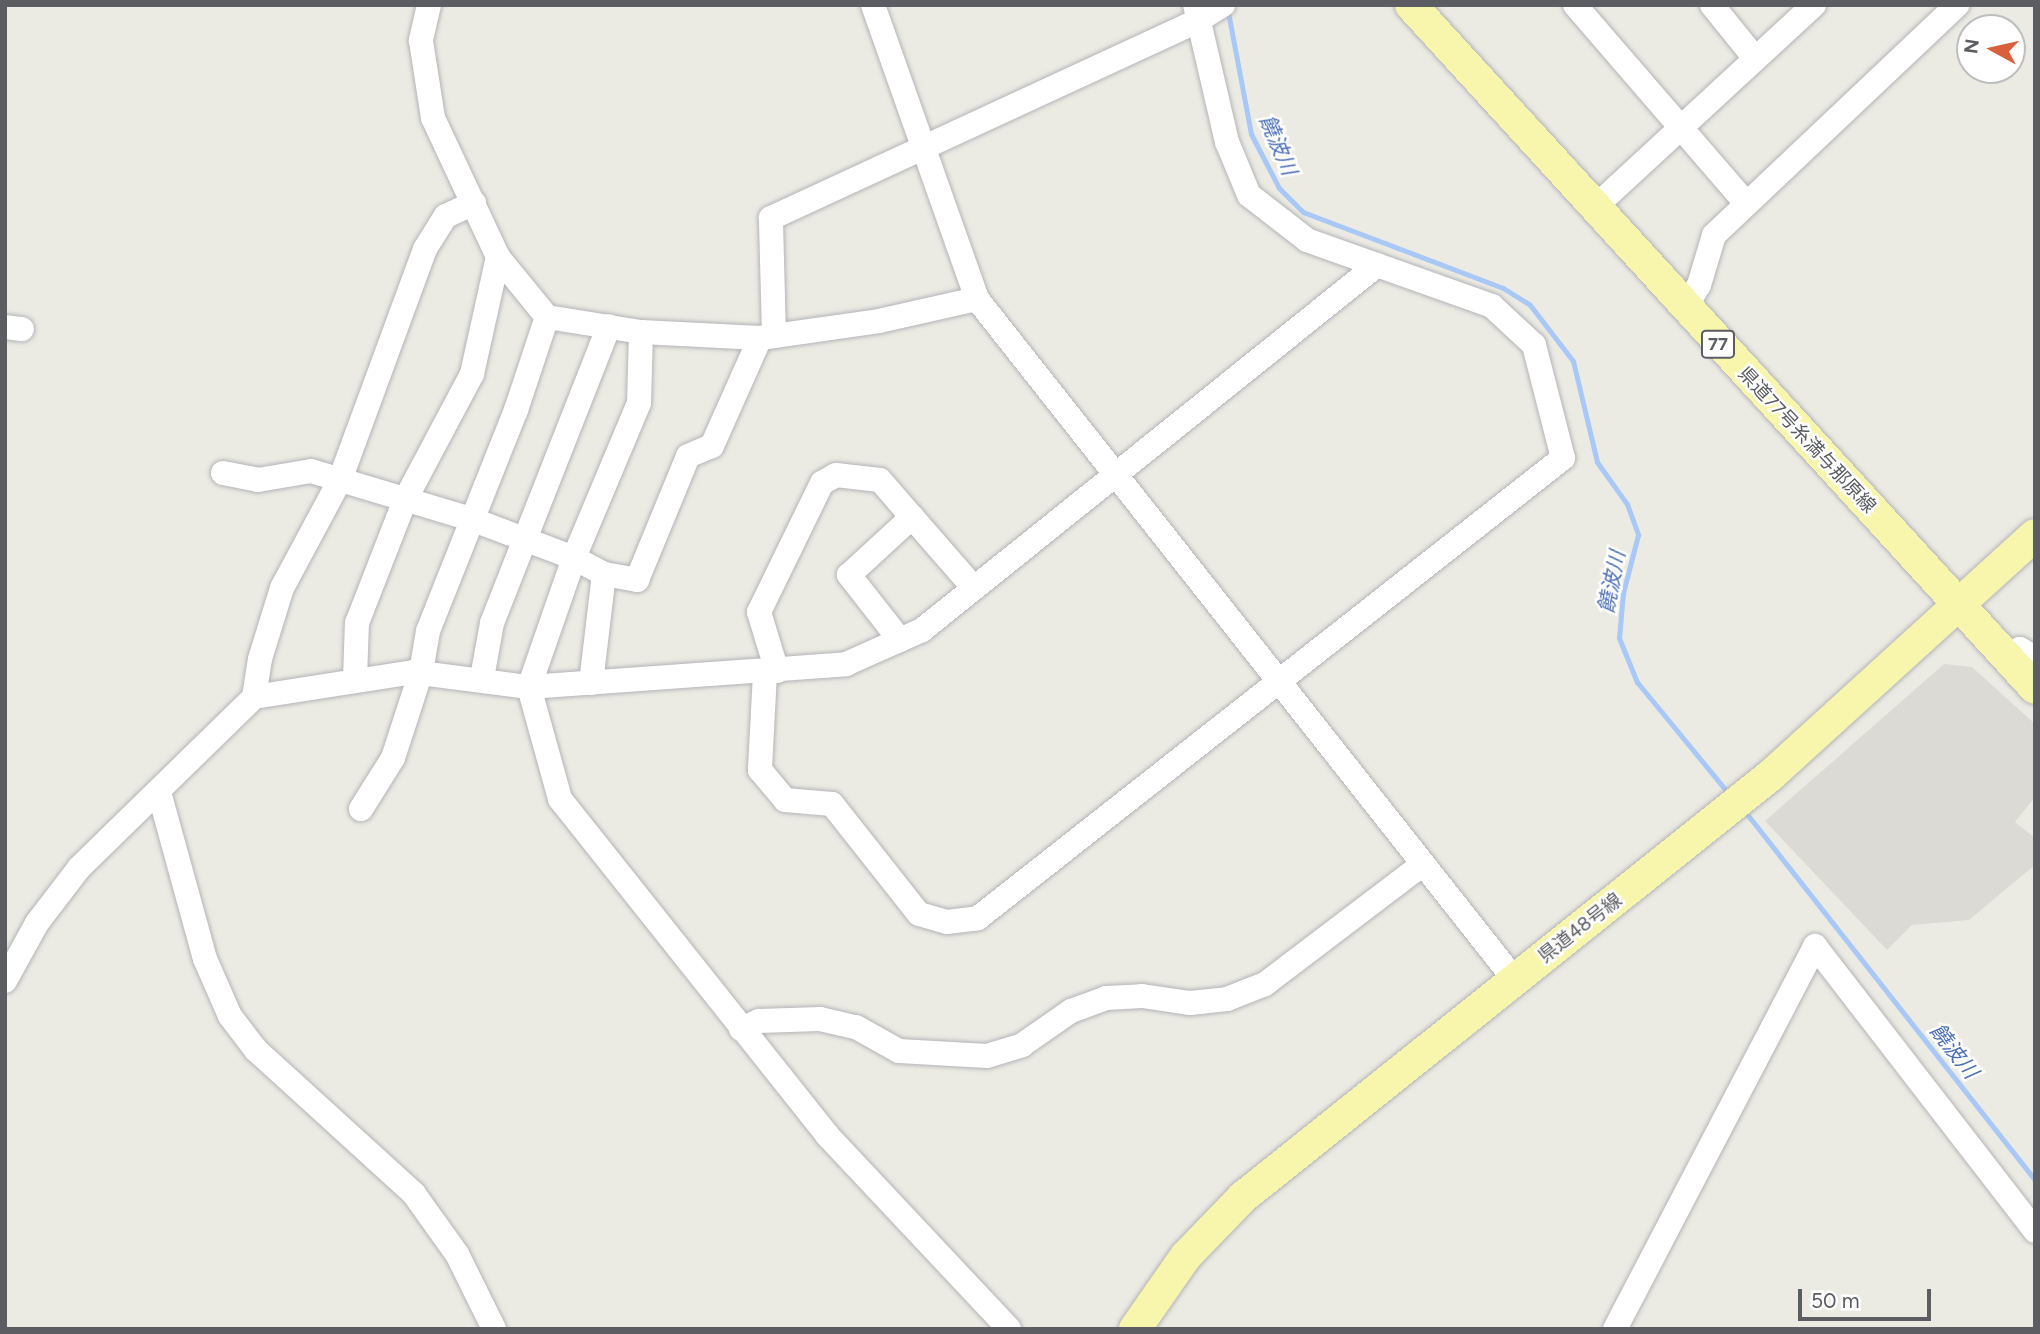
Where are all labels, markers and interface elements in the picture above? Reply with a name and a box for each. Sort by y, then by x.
north arrow [1956,14,2026,84]
text: N [1959,37,1984,55]
water label: 饒波川 [1254,111,1302,179]
road number: 77 [1700,330,1736,358]
street label: 県道77号糸満与那原線 [1733,362,1881,518]
water label: 饒波川 [1594,549,1630,615]
street label: 県道48号線 [1534,888,1626,968]
water label: 饒波川 [1925,1018,1983,1084]
scale bar [1802,1274,1935,1318]
text: 50 m [1811,1288,1860,1313]

